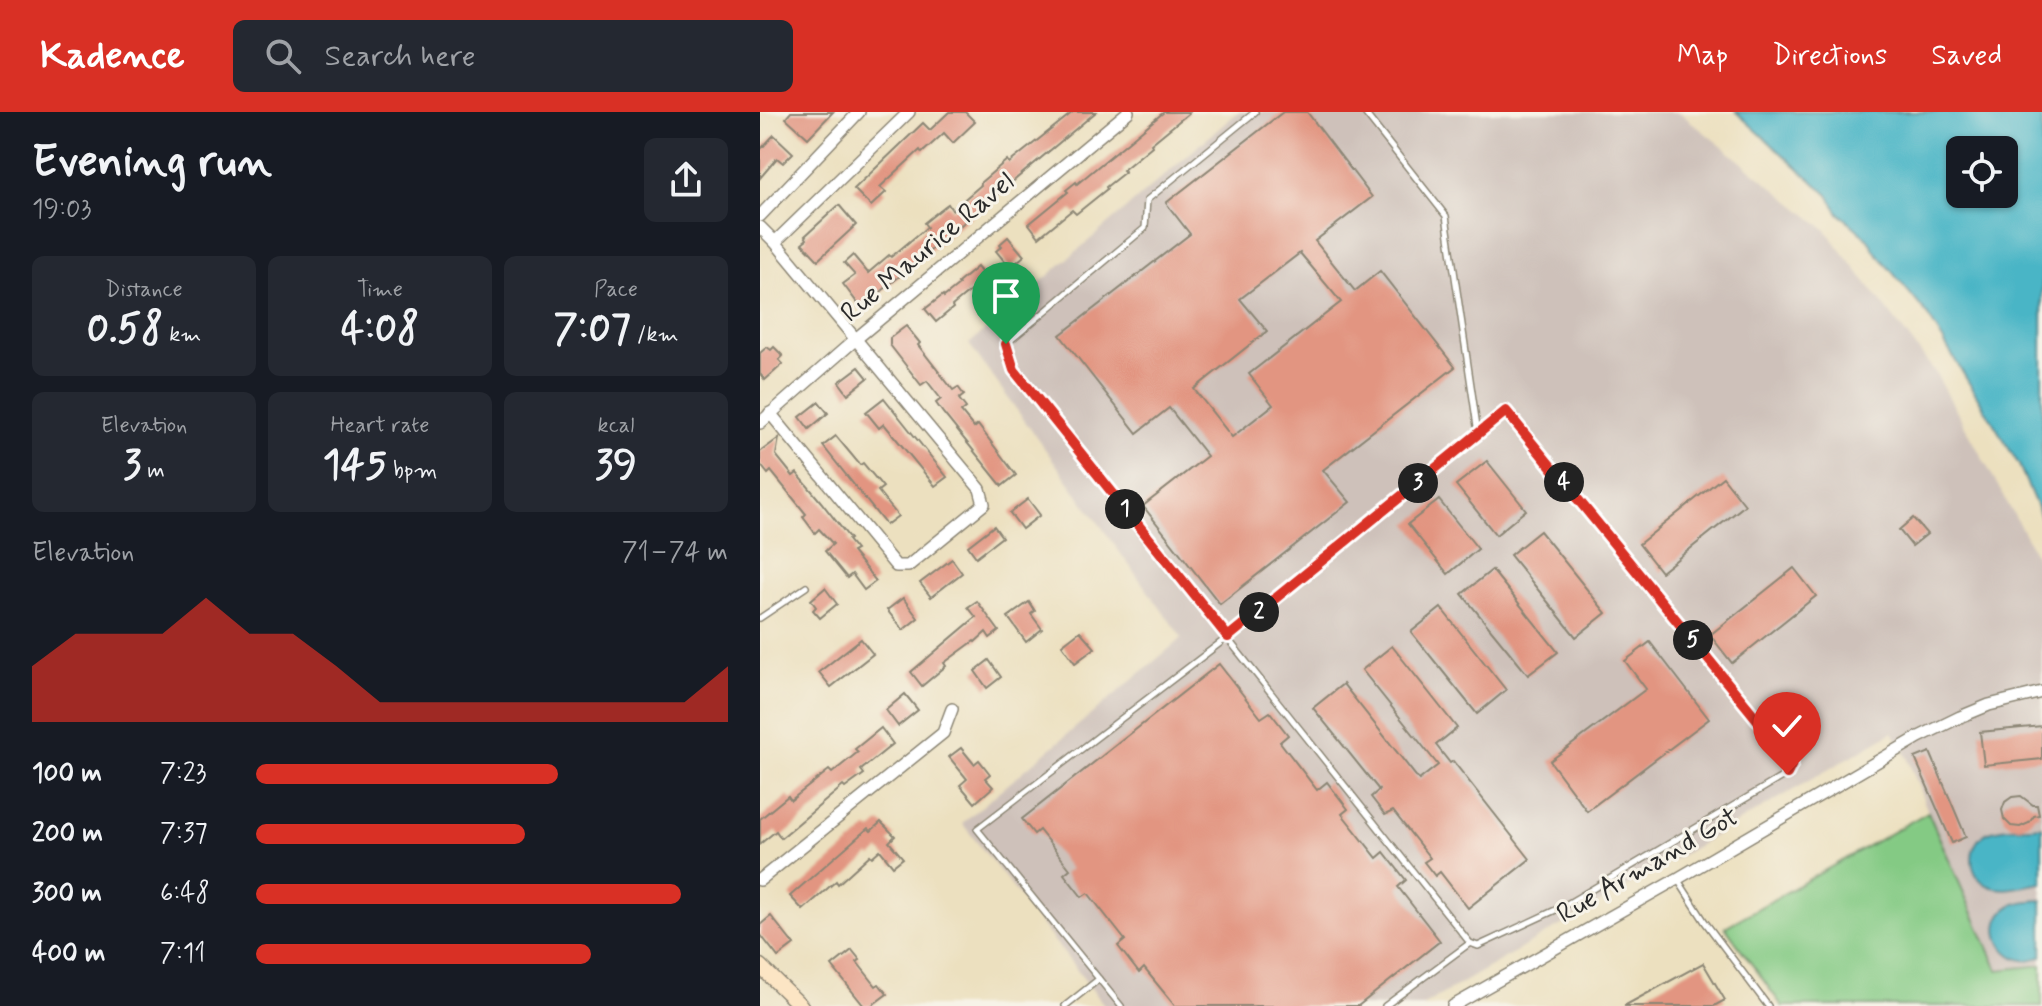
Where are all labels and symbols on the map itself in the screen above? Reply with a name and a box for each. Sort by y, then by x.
street label: Rue Maurice Ravel [833,164,1023,332]
pin [972,262,1040,344]
pin: 4 [1544,462,1584,502]
pin: 3 [1398,463,1438,503]
pin: 1 [1105,489,1145,529]
pin: 2 [1239,592,1279,632]
pin: 5 [1673,620,1713,660]
pin [1753,692,1821,774]
street label: Rue Armand Got [1550,799,1746,933]

